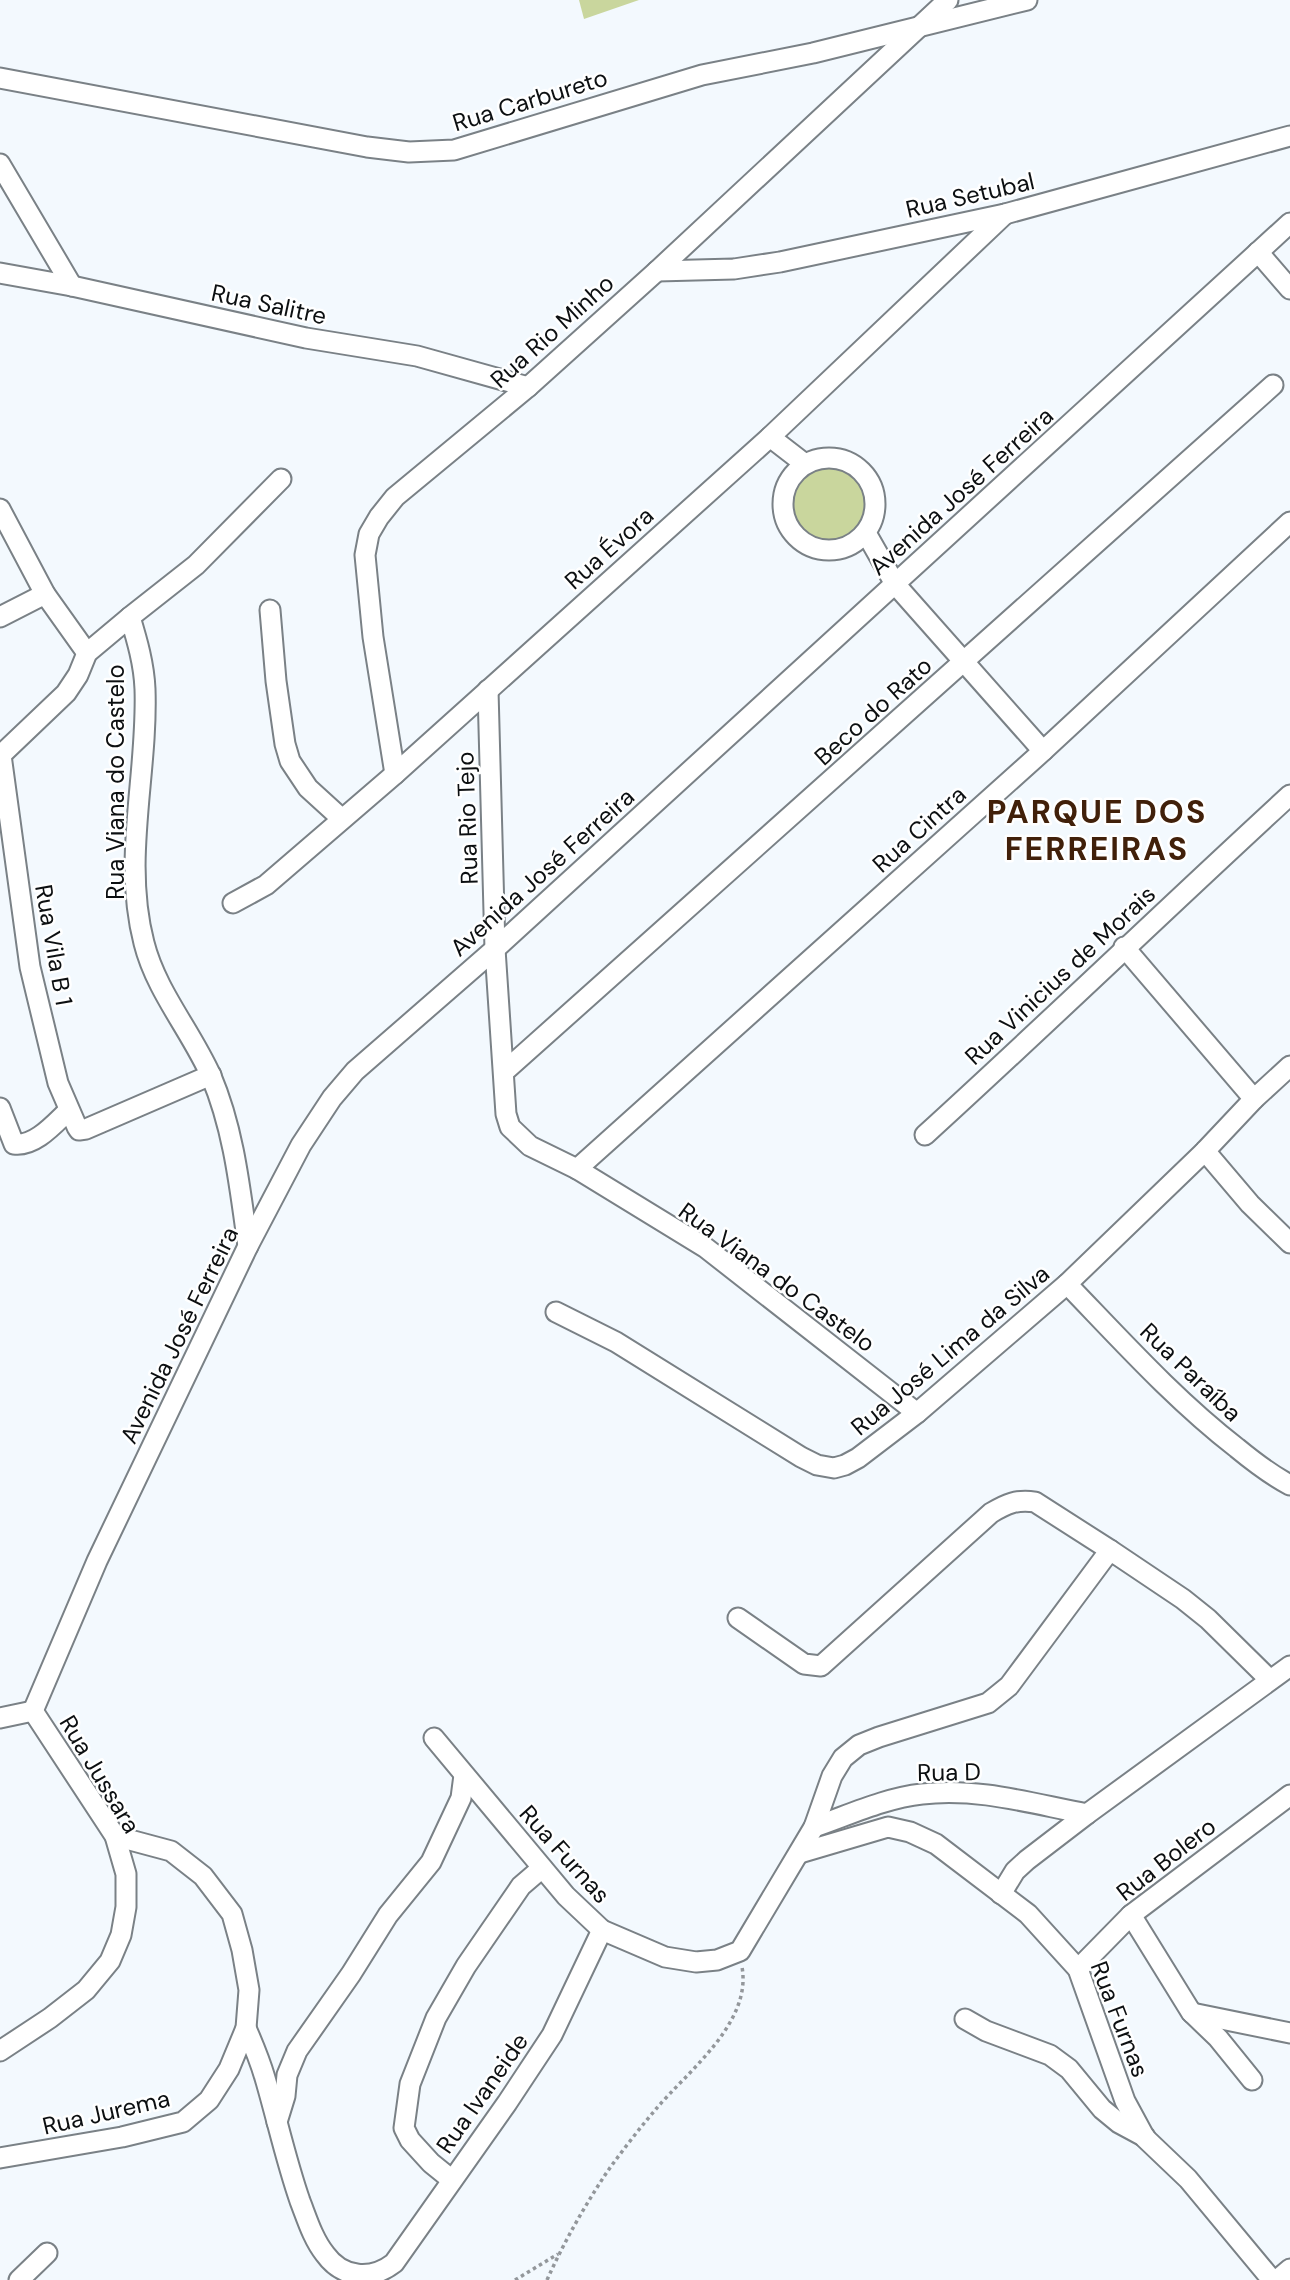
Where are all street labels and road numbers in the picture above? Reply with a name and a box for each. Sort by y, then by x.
street label: Rua Carbureto [449,62,611,138]
street label: Rua Setubal [903,165,1037,225]
street label: Rua Rio Minho [484,267,620,395]
street label: Rua Salitre [209,277,329,331]
street label: Avenida José Ferreira [862,400,1060,582]
street label: Rua Évora [558,500,660,596]
street label: Beco do Rato [808,650,938,772]
street label: Rua Viana do Castelo [100,664,131,900]
street label: Rua Rio Tejo [449,751,485,885]
street label: Rua Cintra [866,779,972,879]
street label: Avenida José Ferreira [443,781,641,963]
street label: Rua Vinicius de Morais [958,879,1162,1071]
street label: Rua Vila B 1 [28,882,80,1008]
street label: Rua Viana do Castelo [673,1195,881,1359]
street label: Avenida José Ferreira [113,1222,245,1448]
street label: Rua José Lima da Silva [844,1258,1056,1442]
street label: Rua Paraíba [1134,1316,1248,1428]
street label: Rua Jussara [53,1709,147,1839]
street label: Rua D [917,1756,981,1788]
street label: Rua Furnas [513,1798,617,1910]
street label: Rua Bolero [1110,1811,1222,1907]
street label: Rua Furnas [1084,1957,1156,2081]
street label: Rua Ivaneide [429,2027,535,2159]
street label: Rua Jurema [39,2082,173,2142]

